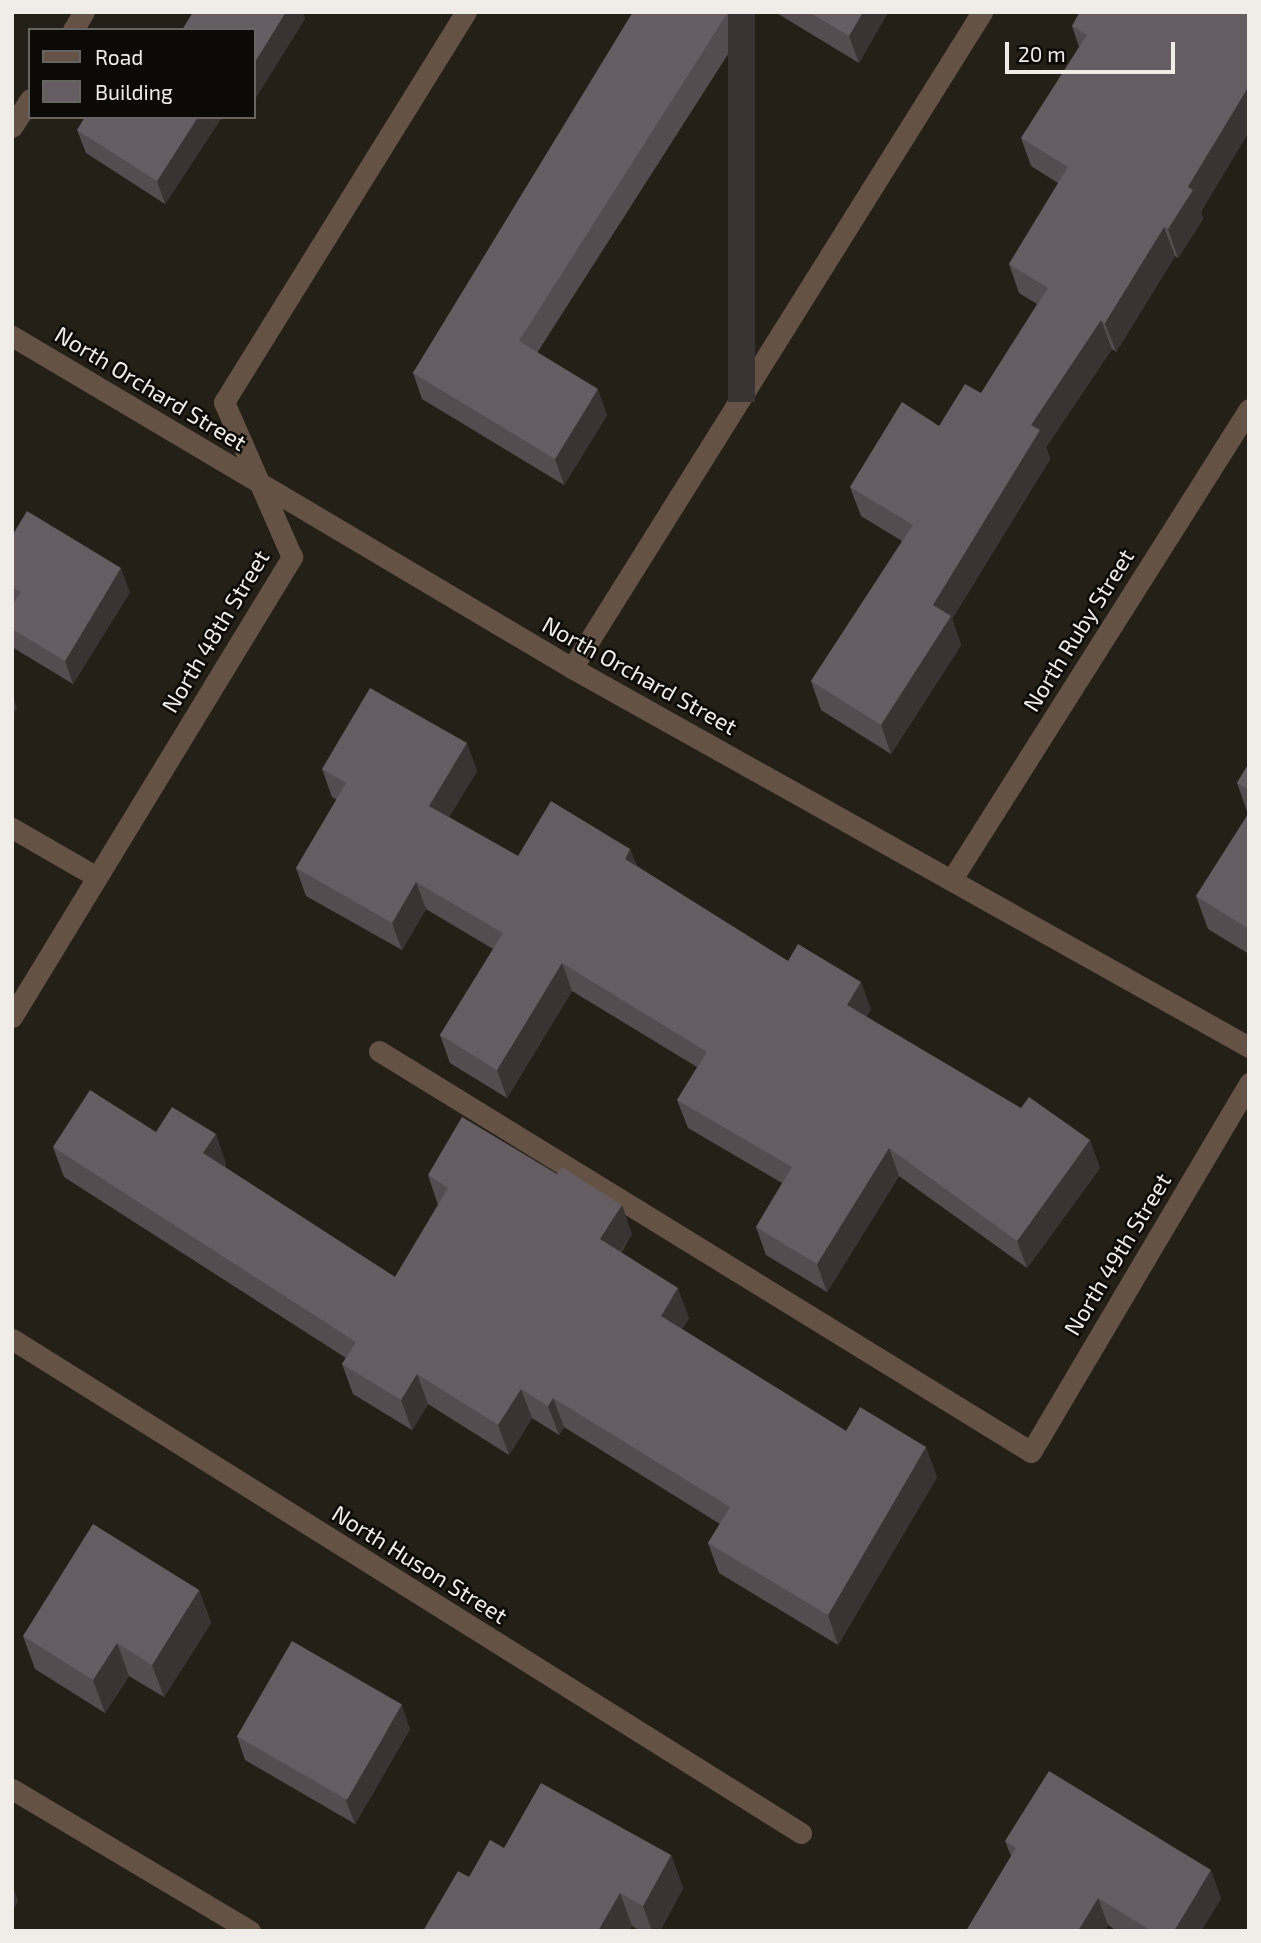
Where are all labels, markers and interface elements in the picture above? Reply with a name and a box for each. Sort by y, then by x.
legend [28,28,256,119]
scale bar [1009,28,1179,72]
text: 20 m [1018,41,1066,66]
text: Road [95,44,143,69]
text: Building [95,79,173,104]
street label: North Orchard Street [50,320,252,456]
street label: North Ruby Street [1017,543,1139,717]
street label: North 48th Street [156,545,274,717]
street label: North Orchard Street [538,610,742,740]
street label: North 49th Street [1058,1168,1176,1340]
street label: North Huson Street [327,1499,513,1629]

